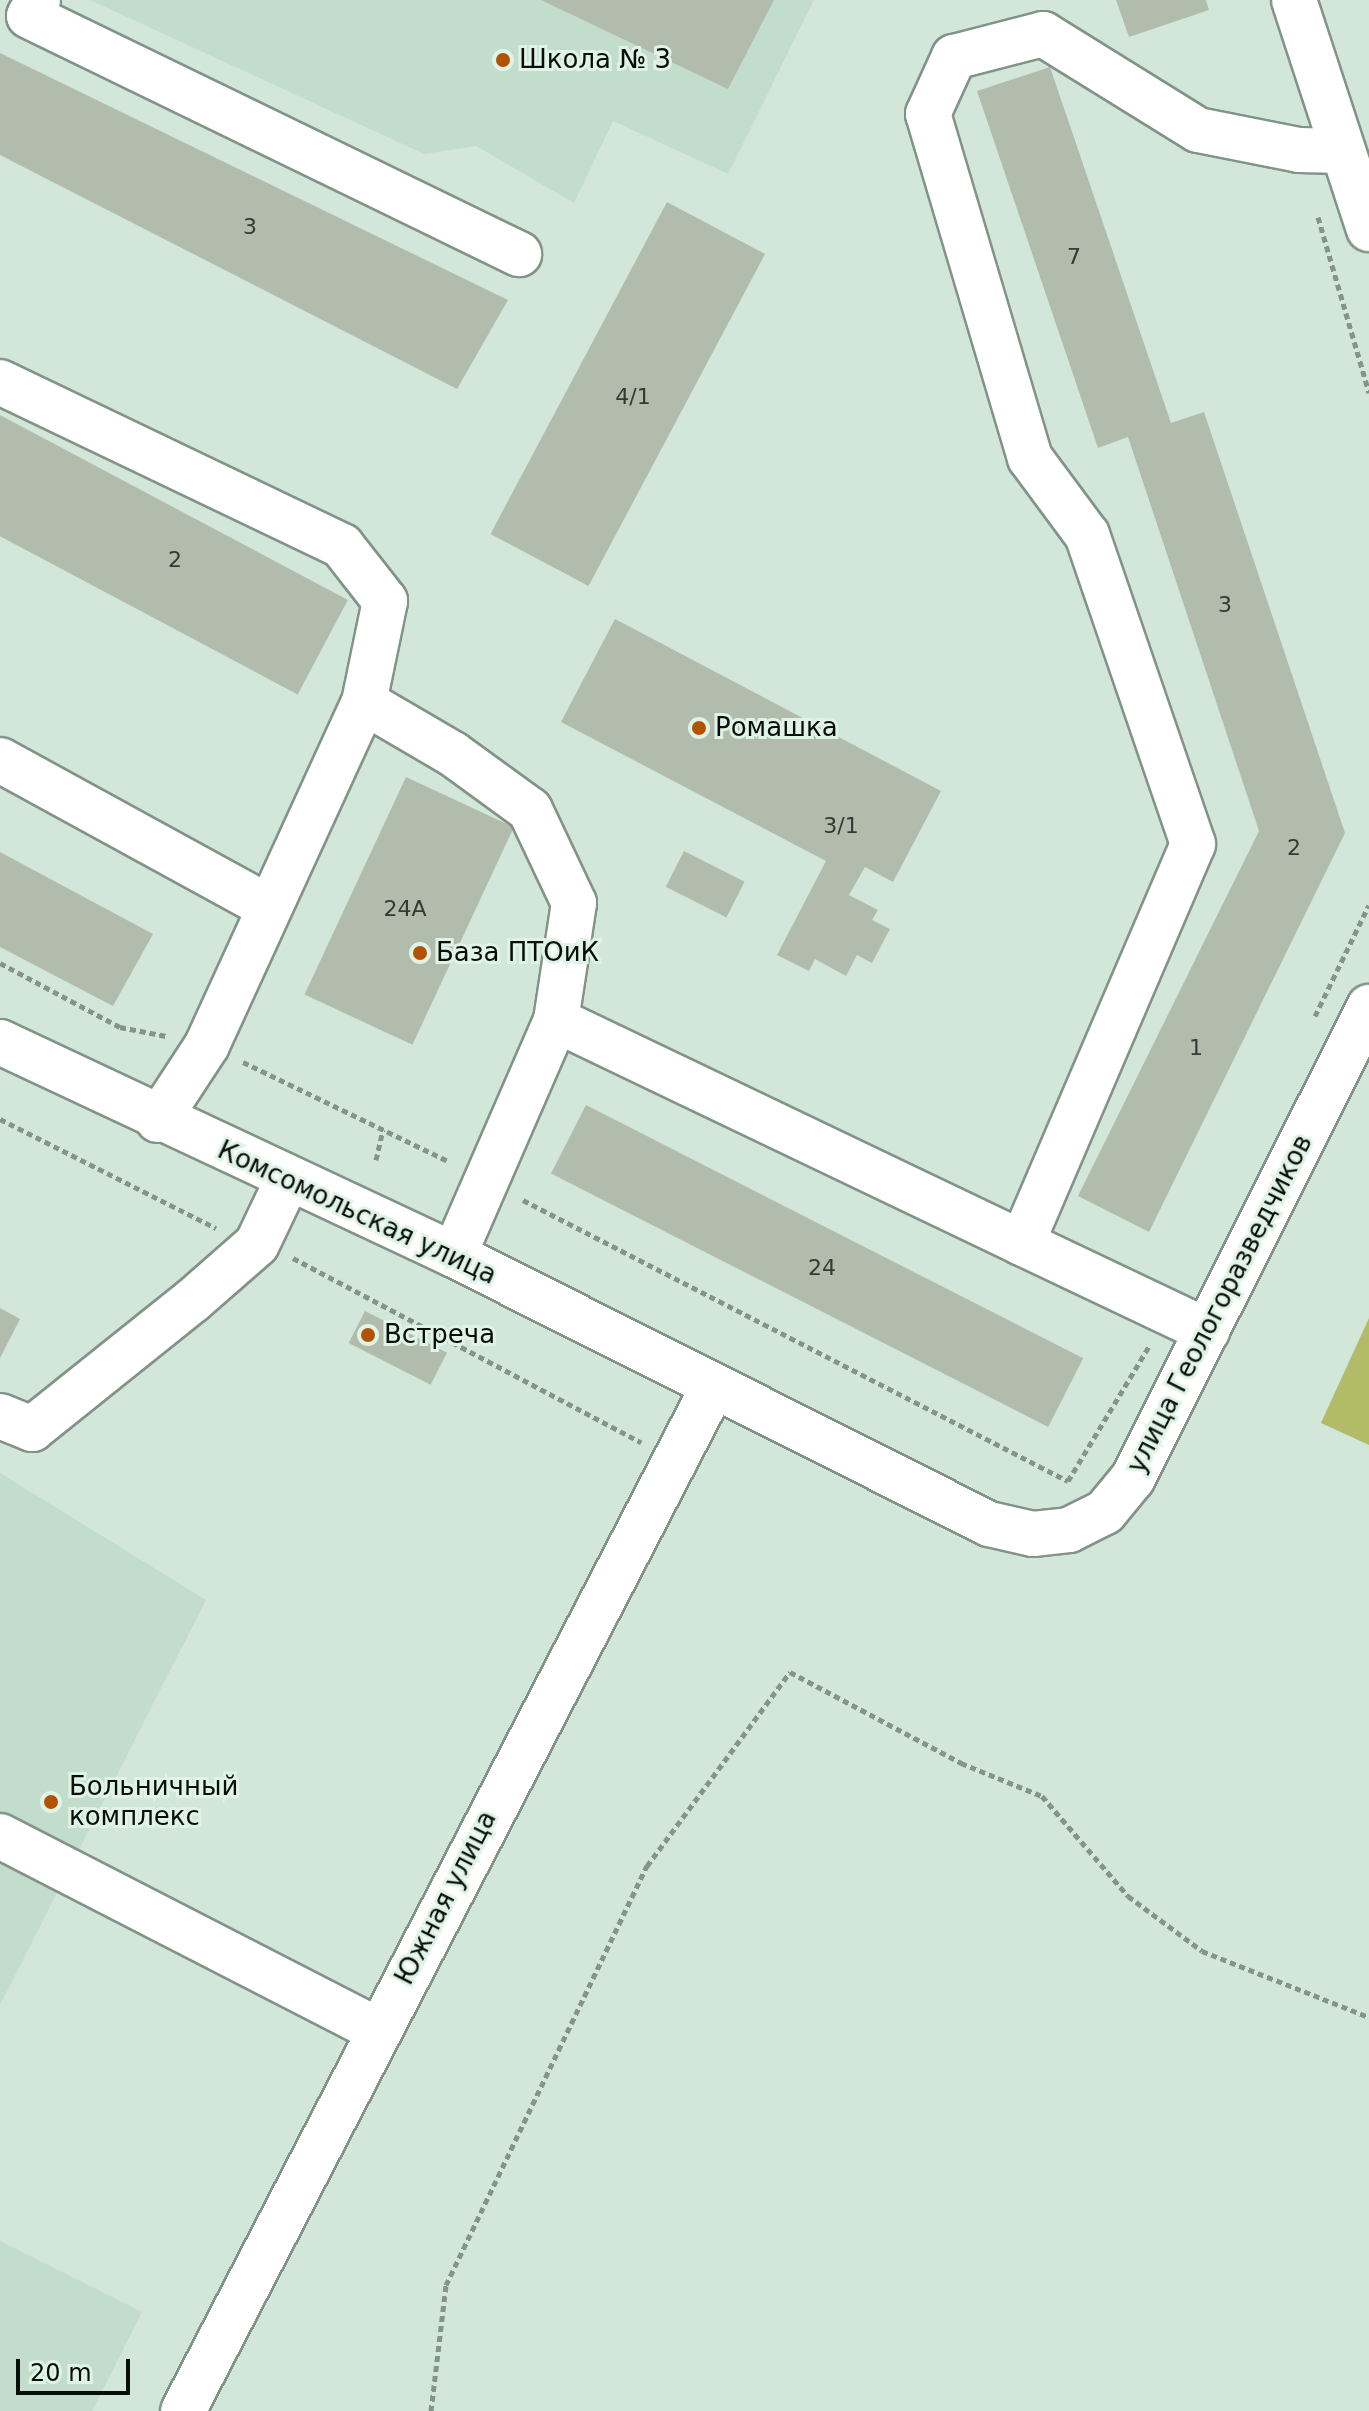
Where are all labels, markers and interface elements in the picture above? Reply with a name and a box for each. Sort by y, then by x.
place label: Школа № 3 [519,44,671,76]
marker: Школа № 3 [494,51,512,69]
house number: 3 [243,214,257,240]
house number: 7 [1067,244,1081,270]
house number: 4/1 [615,384,651,410]
house number: 2 [168,547,182,573]
house number: 3 [1218,592,1232,618]
place label: Ромашка [715,712,838,744]
marker: Ромашка [690,719,708,737]
house number: 3/1 [823,813,859,839]
house number: 2 [1287,835,1301,861]
house number: 24А [383,896,427,922]
place label: База ПТОиК [436,937,599,969]
marker: База ПТОиК [411,944,429,962]
house number: 1 [1189,1035,1203,1061]
street label: улица Геологоразведчиков [1121,1130,1319,1478]
street label: Комсомольская улица [213,1135,501,1291]
house number: 24 [808,1255,836,1281]
place label: Встреча [384,1319,495,1351]
marker: Встреча [359,1326,377,1344]
place label: Больничный комплекс [69,1771,238,1832]
marker: Больничный комплекс [40,1791,62,1813]
street label: Южная улица [389,1806,503,1990]
scale bar [20,2343,134,2393]
text: 20 m [30,2359,92,2387]

